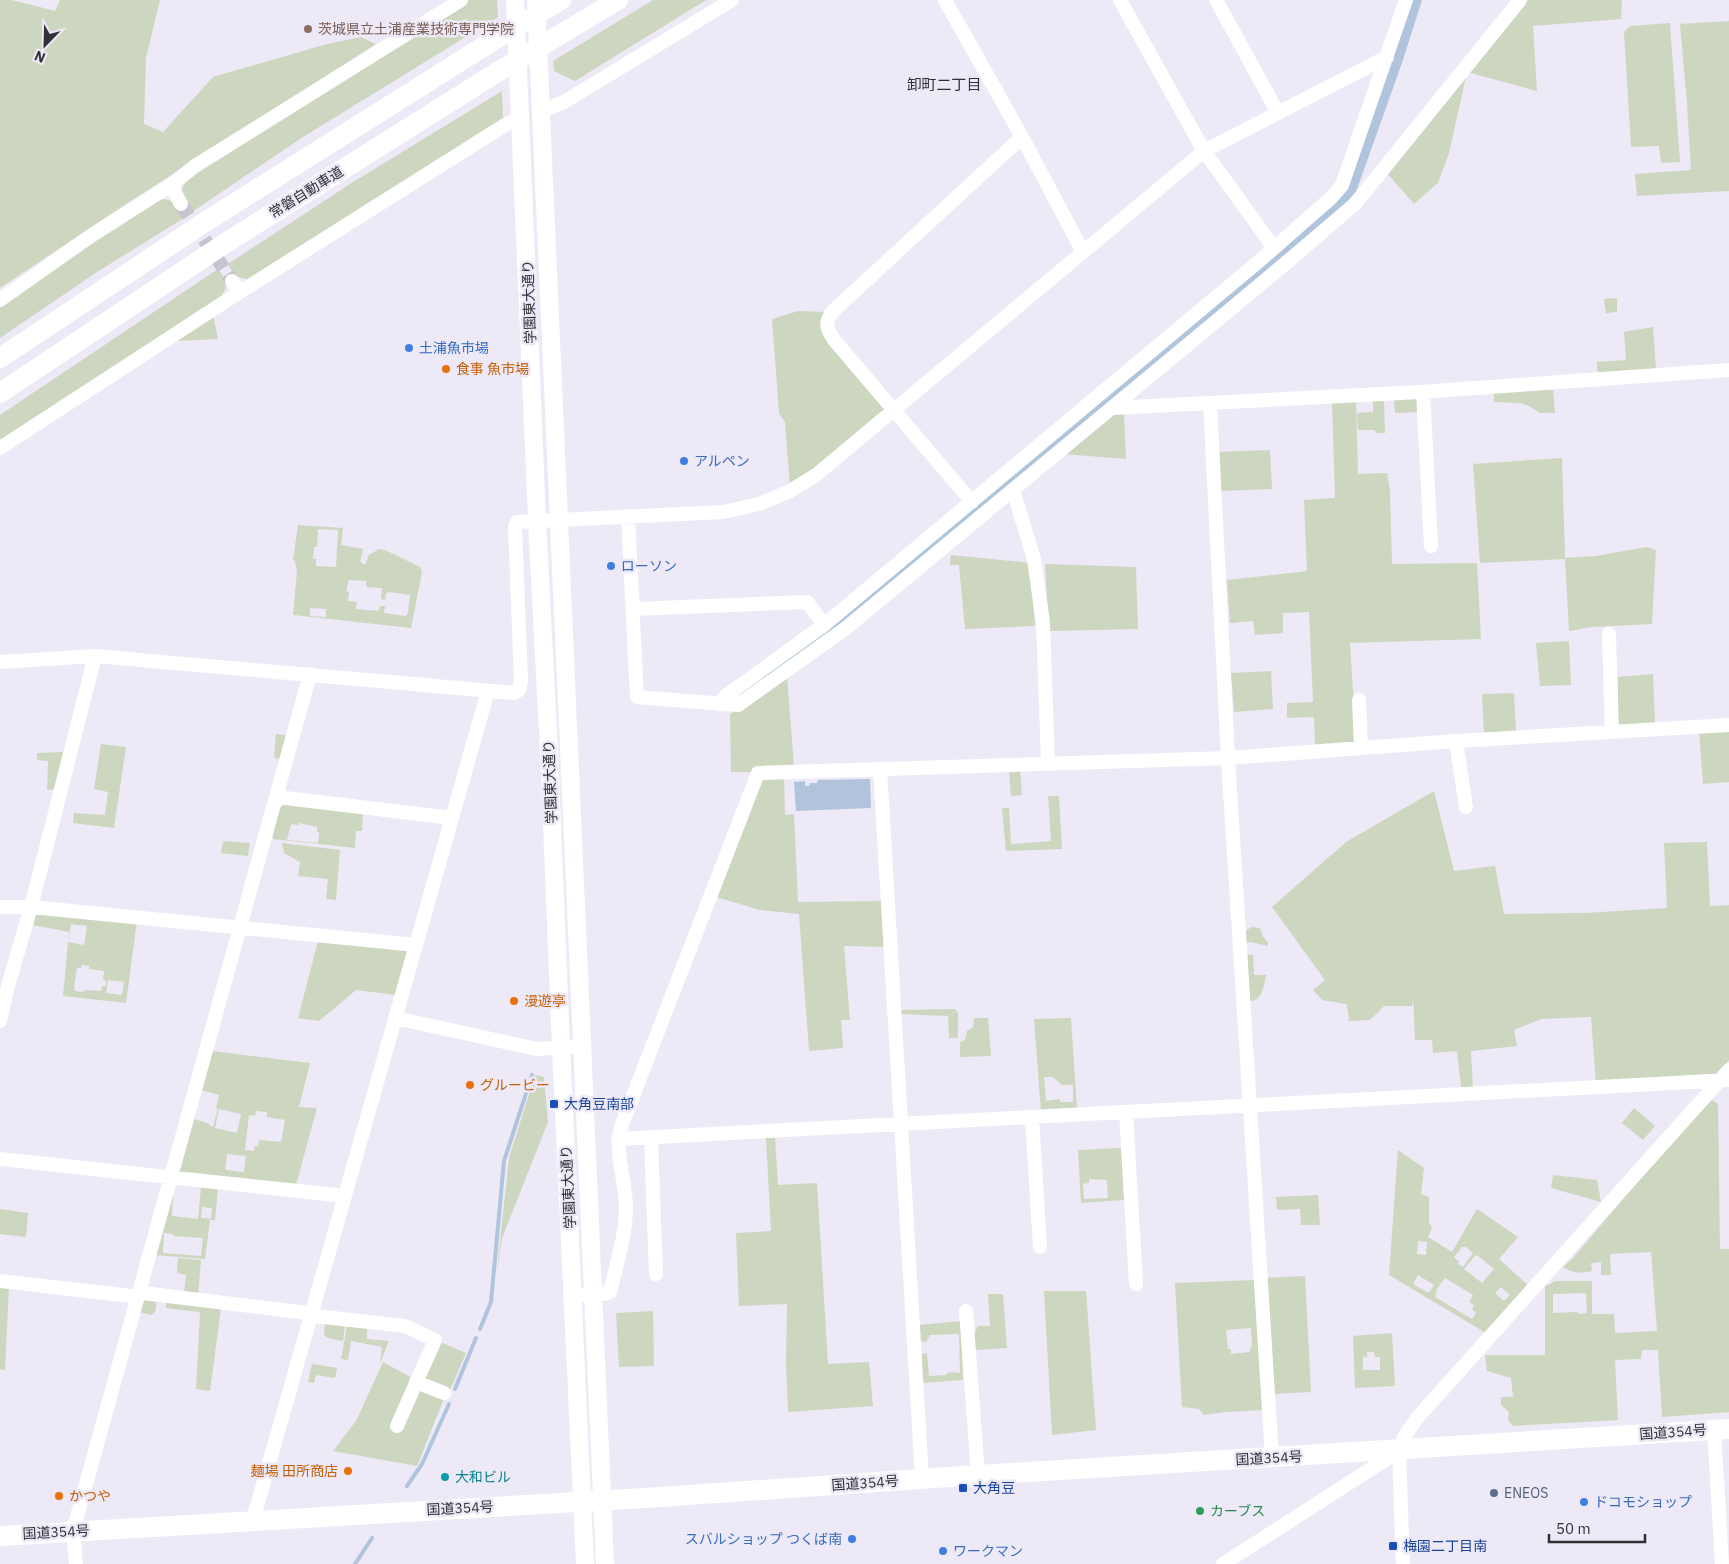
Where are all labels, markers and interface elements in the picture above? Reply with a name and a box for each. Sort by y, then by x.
north arrow [20,20,70,70]
place label: 茨城県立土浦産業技術専門学院 [318,20,514,38]
marker: 茨城県立土浦産業技術専門学院 [302,23,314,35]
text: N [32,47,48,67]
district label: 卸町二丁目 [906,75,982,94]
street label: 常磐自動車道 [266,162,346,222]
street label: 学園東大通り [519,260,539,344]
place label: 土浦魚市場 [419,339,489,357]
marker: 土浦魚市場 [403,342,415,354]
place label: 食事 魚市場 [456,360,529,378]
marker: 食事 魚市場 [440,363,452,375]
place label: アルペン [694,452,750,470]
marker: アルペン [678,455,690,467]
place label: ローソン [621,557,677,575]
marker: ローソン [605,560,617,572]
street label: 学園東大通り [540,740,560,824]
place label: 漫遊亭 [524,992,566,1010]
marker: 漫遊亭 [508,995,520,1007]
place label: グルービー [480,1076,550,1094]
marker: グルービー [464,1079,476,1091]
place label: 大角豆南部 [564,1095,634,1113]
marker: 大角豆南部 [548,1098,560,1110]
street label: 学園東大通り [557,1145,579,1229]
street label: 国道354号 [1639,1421,1707,1443]
street label: 国道354号 [1235,1447,1303,1469]
place label: 麺場 田所商店 [251,1462,338,1480]
marker: 麺場 田所商店 [342,1465,354,1477]
place label: 大和ビル [455,1468,511,1486]
marker: 大和ビル [439,1471,451,1483]
street label: 国道354号 [831,1472,899,1494]
place label: 大角豆 [973,1479,1015,1497]
marker: 大角豆 [957,1482,969,1494]
place label: ENEOS [1504,1484,1548,1502]
place label: かつや [69,1487,111,1505]
marker: ENEOS [1488,1487,1500,1499]
marker: かつや [53,1490,65,1502]
place label: ドコモショップ [1594,1493,1692,1511]
marker: ドコモショップ [1578,1496,1590,1508]
street label: 国道354号 [426,1497,494,1519]
place label: カーブス [1210,1502,1265,1520]
marker: カーブス [1194,1505,1206,1517]
scale bar [1549,1512,1645,1544]
text: 50 m [1556,1519,1591,1538]
street label: 国道354号 [22,1521,90,1543]
place label: スバルショップ つくば南 [685,1530,842,1548]
marker: スバルショップ つくば南 [846,1533,858,1545]
place label: 梅園二丁目南 [1403,1537,1487,1555]
marker: 梅園二丁目南 [1387,1540,1399,1552]
place label: ワークマン [953,1542,1023,1560]
marker: ワークマン [937,1545,949,1557]

